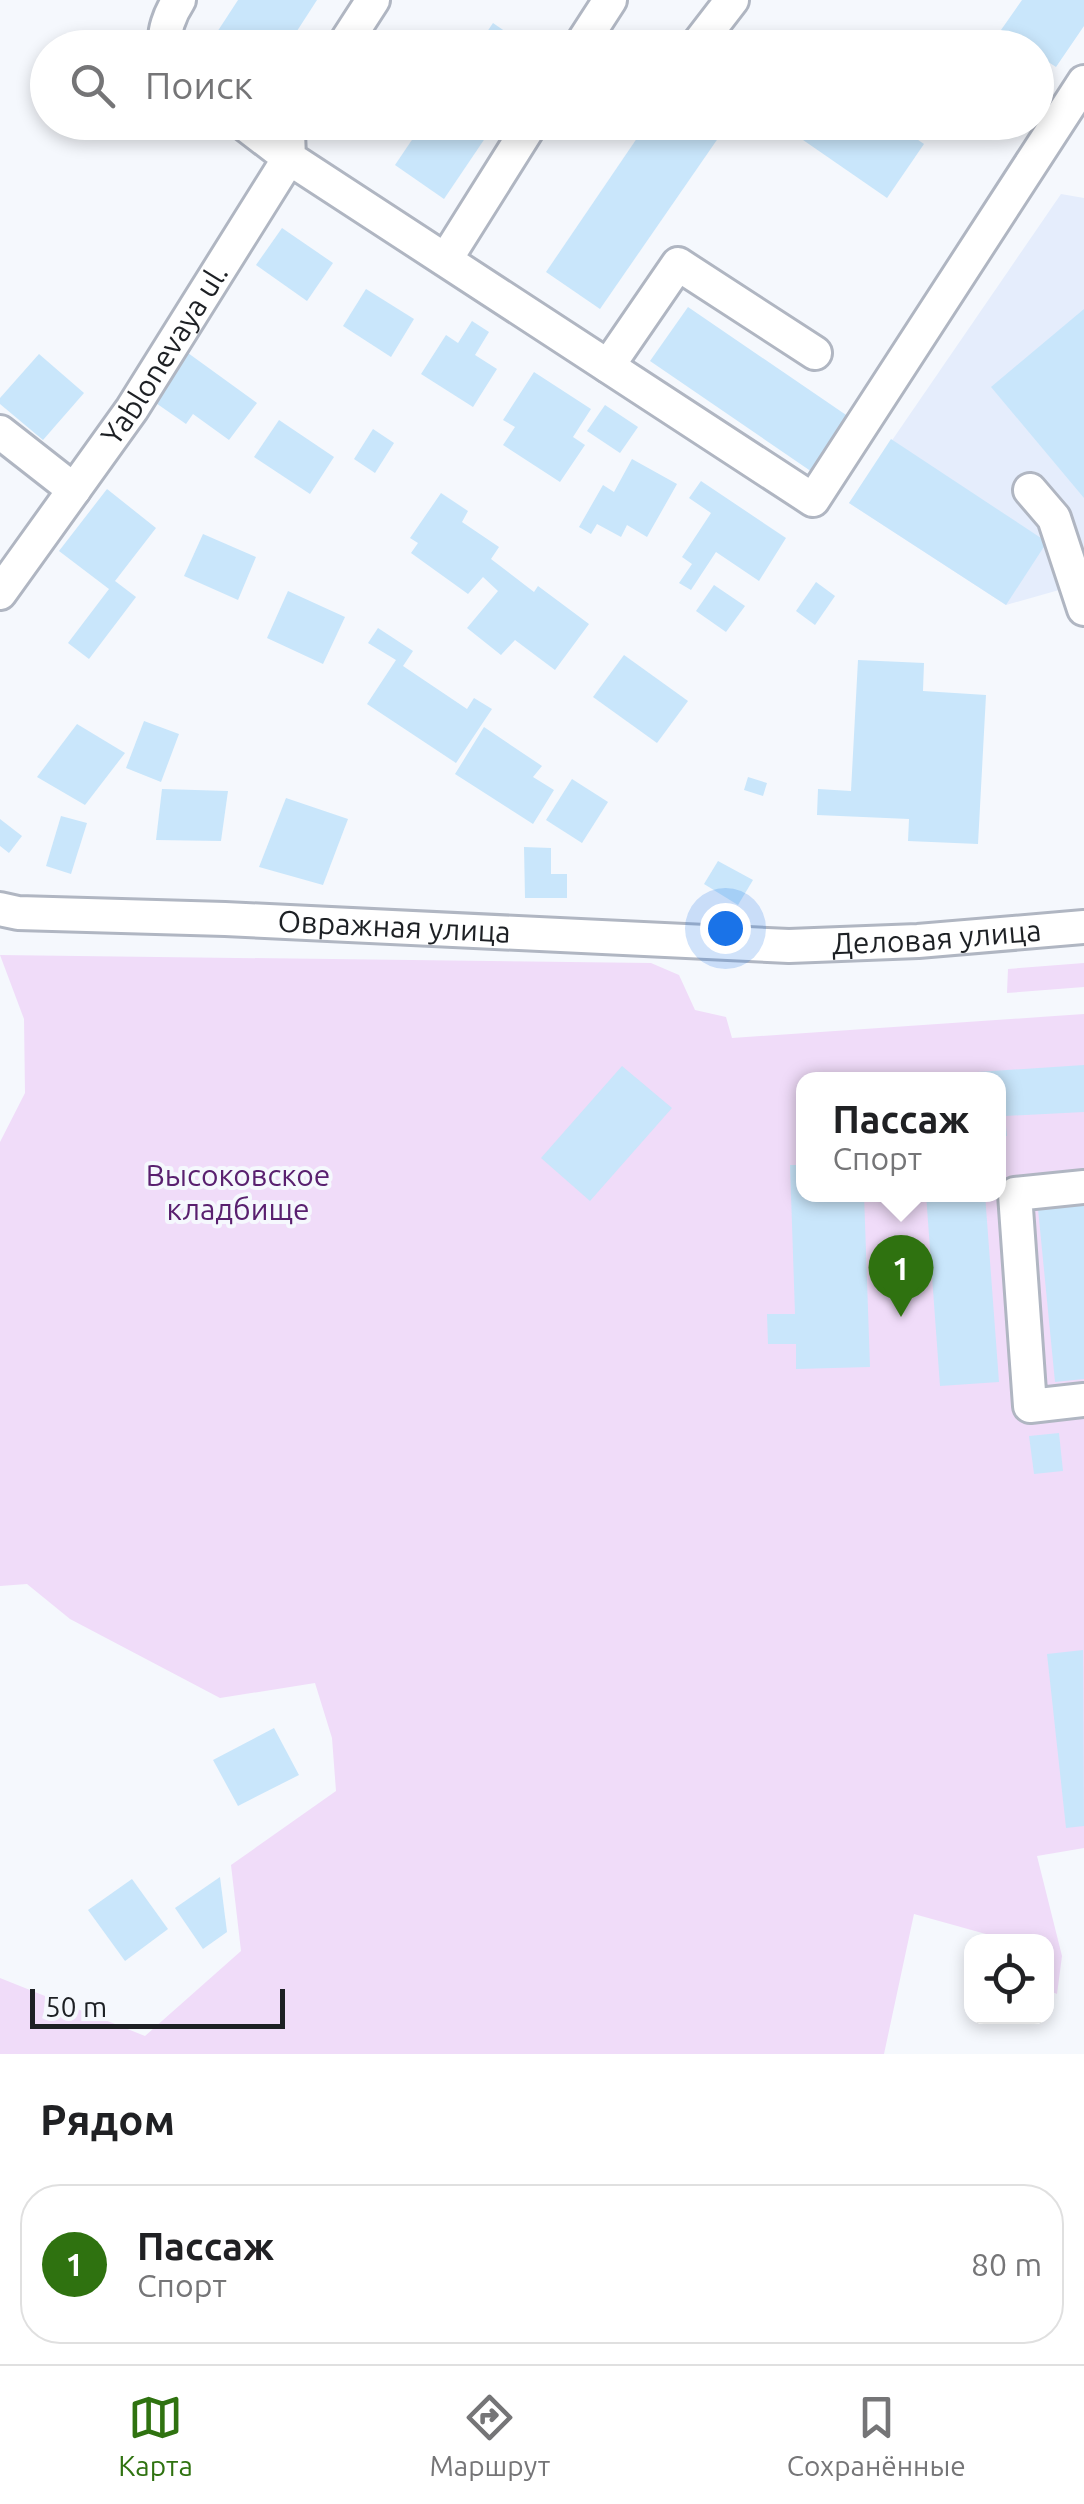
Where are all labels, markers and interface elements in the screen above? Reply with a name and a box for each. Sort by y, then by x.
search box [30,30,1054,140]
icon: search [65,58,120,113]
text: Поиск [145,64,253,106]
street label: Yablonevaya ul. [94,258,234,451]
your location [700,903,751,954]
street label: Овражная улица [277,904,512,949]
street label: Деловая улица [831,913,1043,960]
popup [796,1072,1006,1202]
text: Пассаж [832,1098,970,1140]
text: Спорт [832,1140,922,1176]
park label: Высоковское кладбище [146,1158,330,1226]
pin: 1 [868,1234,934,1317]
map controls [964,1934,1054,2024]
button: locate [964,1934,1054,2024]
scale bar [30,1984,285,2028]
text: 50 m [45,1991,107,2022]
text: Рядом [40,2096,175,2143]
text: Пассаж [137,2225,274,2267]
text: 1 [65,2246,84,2282]
text: 80 m [971,2246,1042,2282]
text: Спорт [137,2267,227,2303]
tab: Карта [118,2390,193,2481]
tab: Маршрут [429,2390,550,2481]
tab: Сохранённые [787,2390,966,2481]

